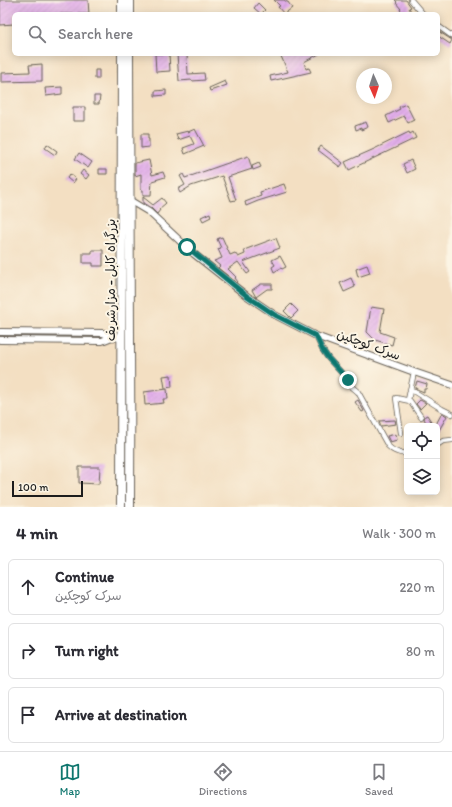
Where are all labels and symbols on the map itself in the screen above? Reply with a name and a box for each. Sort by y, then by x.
north arrow [356,68,392,104]
street label: بزرگراه کابل - مزارشریف [103,219,119,341]
route start [178,238,196,256]
street label: سرک کوچکین [335,326,403,364]
route end [339,371,357,389]
scale bar [12,479,83,498]

